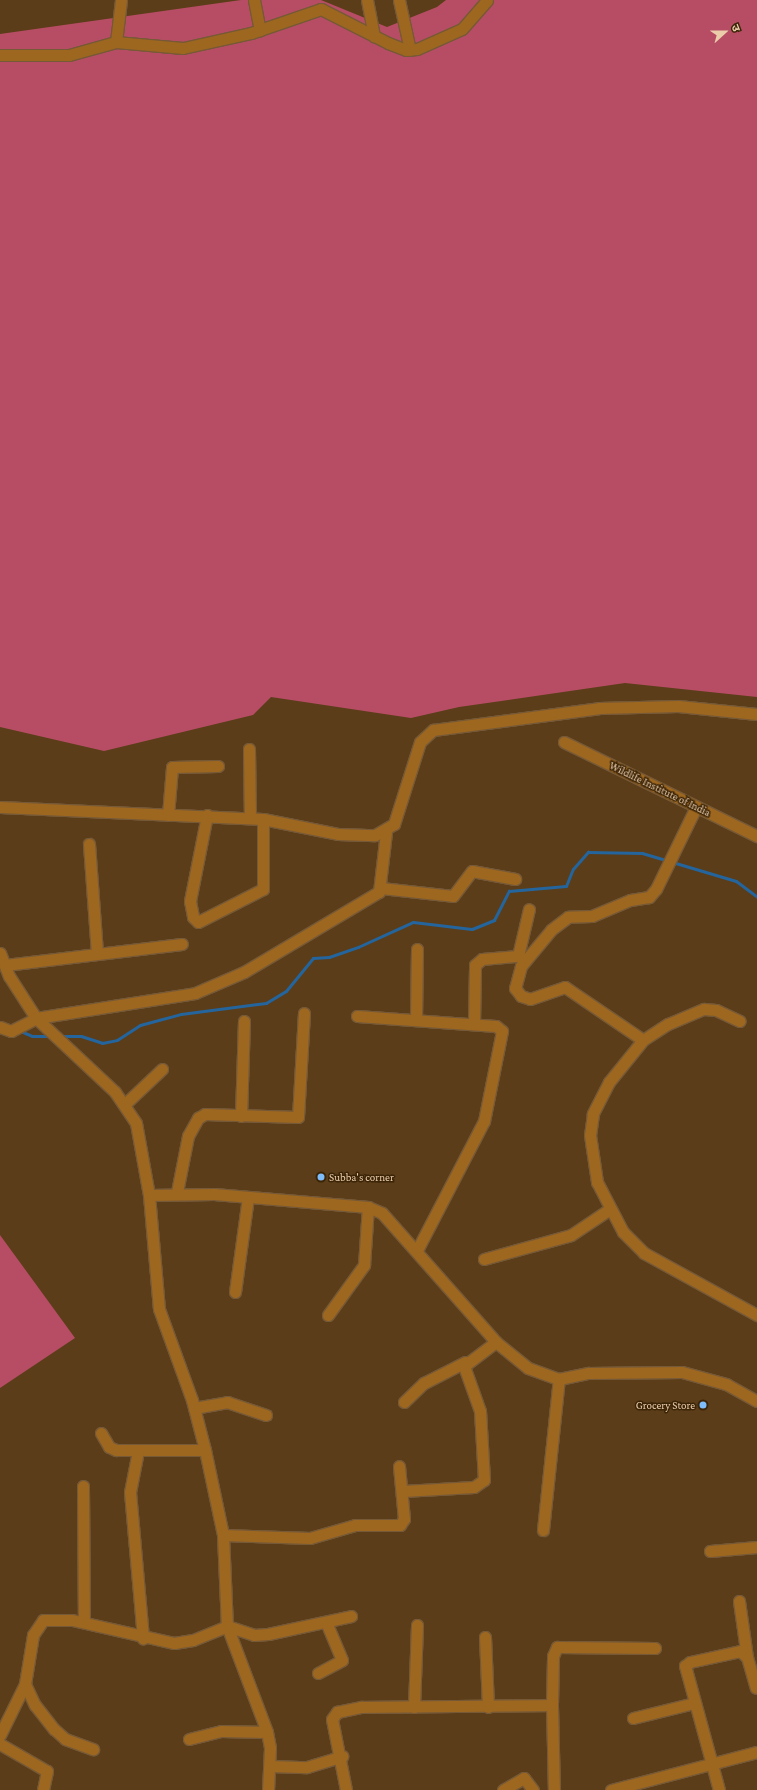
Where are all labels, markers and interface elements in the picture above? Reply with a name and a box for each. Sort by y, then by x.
north arrow [705,12,745,52]
text: उ [729,23,743,33]
street label: Wildlife Institute of India [607,759,713,819]
place label: Subba's corner [329,1170,394,1184]
marker: Subba's corner [316,1172,326,1182]
place label: Grocery Store [636,1398,695,1412]
marker: Grocery Store [698,1400,708,1410]

